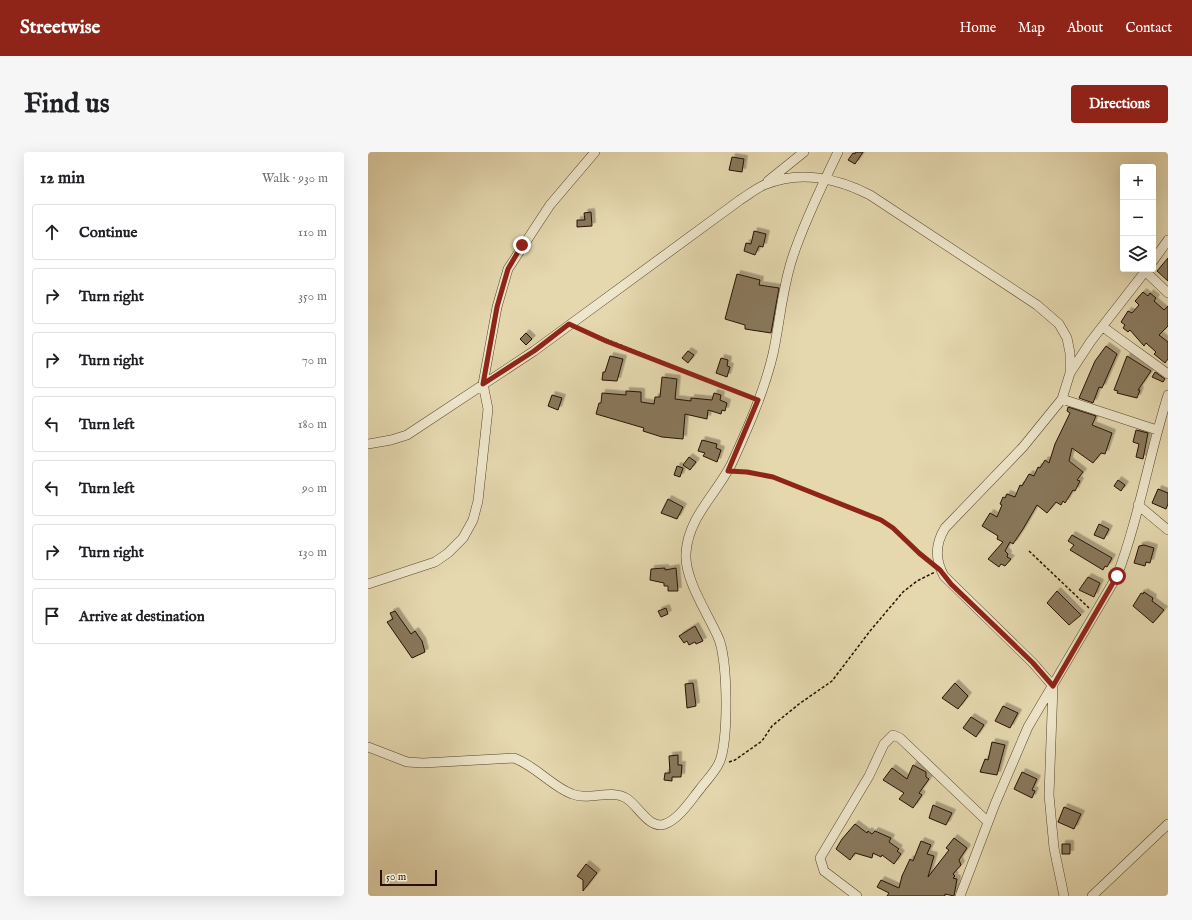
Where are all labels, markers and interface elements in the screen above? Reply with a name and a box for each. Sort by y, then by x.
text: Streetwise [20,16,100,40]
text: Home [960,19,996,37]
text: Map [1018,19,1045,37]
text: About [1067,19,1103,37]
text: Contact [1125,19,1172,37]
button: Directions [1071,85,1168,123]
text: Find us [24,87,110,122]
map controls [1120,164,1156,272]
button: + [1120,164,1156,200]
text: 12 min [40,168,85,189]
text: Walk · 930 m [262,170,328,187]
button: − [1120,200,1156,236]
icon: ahead [41,221,63,243]
text: Continue [79,223,137,242]
text: 110 m [298,224,327,241]
route end [513,236,531,254]
button: layers [1120,236,1156,272]
icon: right [41,285,63,307]
text: Turn right [79,287,144,306]
text: 350 m [298,288,327,305]
icon: right [41,349,63,371]
text: Turn right [79,351,144,370]
text: 70 m [302,352,327,369]
icon: left [41,413,63,435]
text: Turn left [79,415,135,434]
text: 180 m [298,416,327,433]
icon: left [41,477,63,499]
text: Turn left [79,479,135,498]
text: 90 m [302,480,327,497]
icon: right [41,541,63,563]
text: Turn right [79,543,144,562]
text: 130 m [298,544,327,561]
route start [1108,567,1126,585]
icon: arrive [41,605,63,627]
text: Arrive at destination [79,607,205,626]
scale bar [380,868,437,887]
text: 50 m [386,870,406,884]

